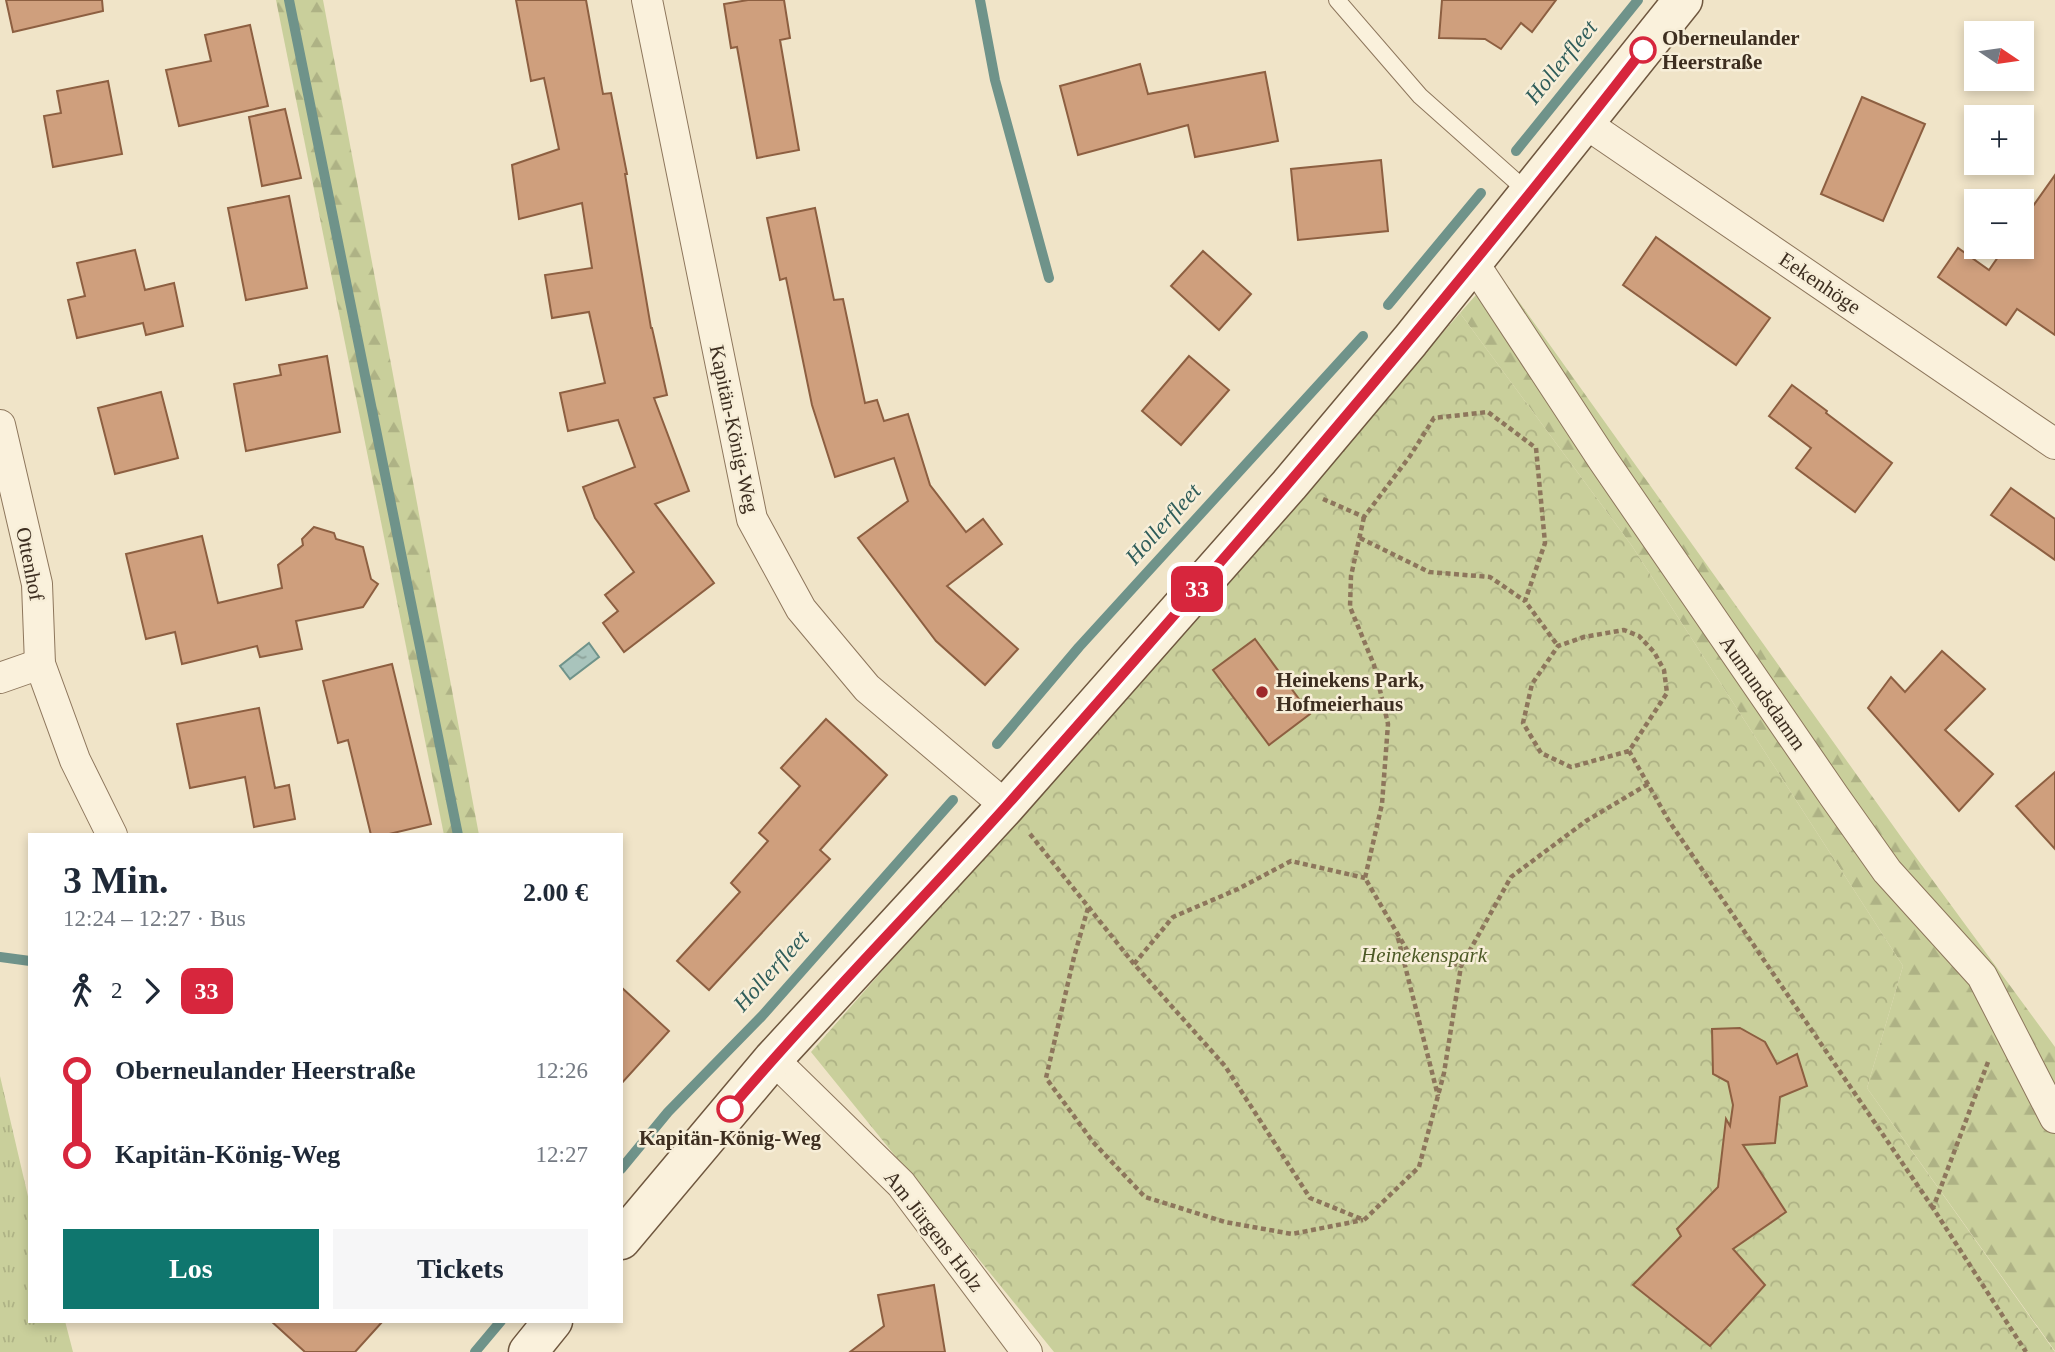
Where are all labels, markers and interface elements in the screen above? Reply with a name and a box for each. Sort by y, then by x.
water label: Hollerfleet [1519,15,1602,109]
north arrow [1964,21,2034,91]
map controls [1964,21,2034,259]
place label: Oberneulander Heerstraße [1662,26,1800,74]
marker: Oberneulander Heerstraße [1630,37,1656,63]
button: + [1964,105,2034,175]
button: − [1964,189,2034,259]
street label: Eekenhöge [1775,247,1865,319]
street label: Kapitän-König-Weg [704,343,764,516]
water label: Hollerfleet [1120,478,1206,570]
street label: Ottenhof [11,525,49,603]
line badge: 33 [1166,566,1228,612]
text: 33 [1185,576,1209,602]
street label: Aumundsdamm [1715,631,1811,755]
place label: Heinekens Park, Hofmeierhaus [1276,668,1424,716]
marker: Heinekens Park, Hofmeierhaus [1254,684,1270,700]
text: 3 Min. [63,859,169,901]
text: 2.00 € [523,878,588,907]
text: 12:24 – 12:27 · Bus [63,906,246,931]
water label: Hollerfleet [728,925,814,1017]
park label: Heinekenspark [1360,943,1488,967]
icon: walk [63,972,101,1010]
icon: forward [133,972,171,1010]
text: 2 [111,978,123,1003]
text: 33 [195,978,219,1004]
text: Oberneulander Heerstraße [115,1056,416,1085]
text: 12:26 [536,1058,588,1083]
marker: Kapitän-König-Weg [717,1096,743,1122]
place label: Kapitän-König-Weg [639,1126,822,1150]
text: Kapitän-König-Weg [115,1140,340,1169]
text: 12:27 [536,1142,588,1167]
street label: Am Jürgens Holz [879,1166,989,1296]
button: Los [63,1229,319,1309]
button: Tickets [333,1229,588,1309]

